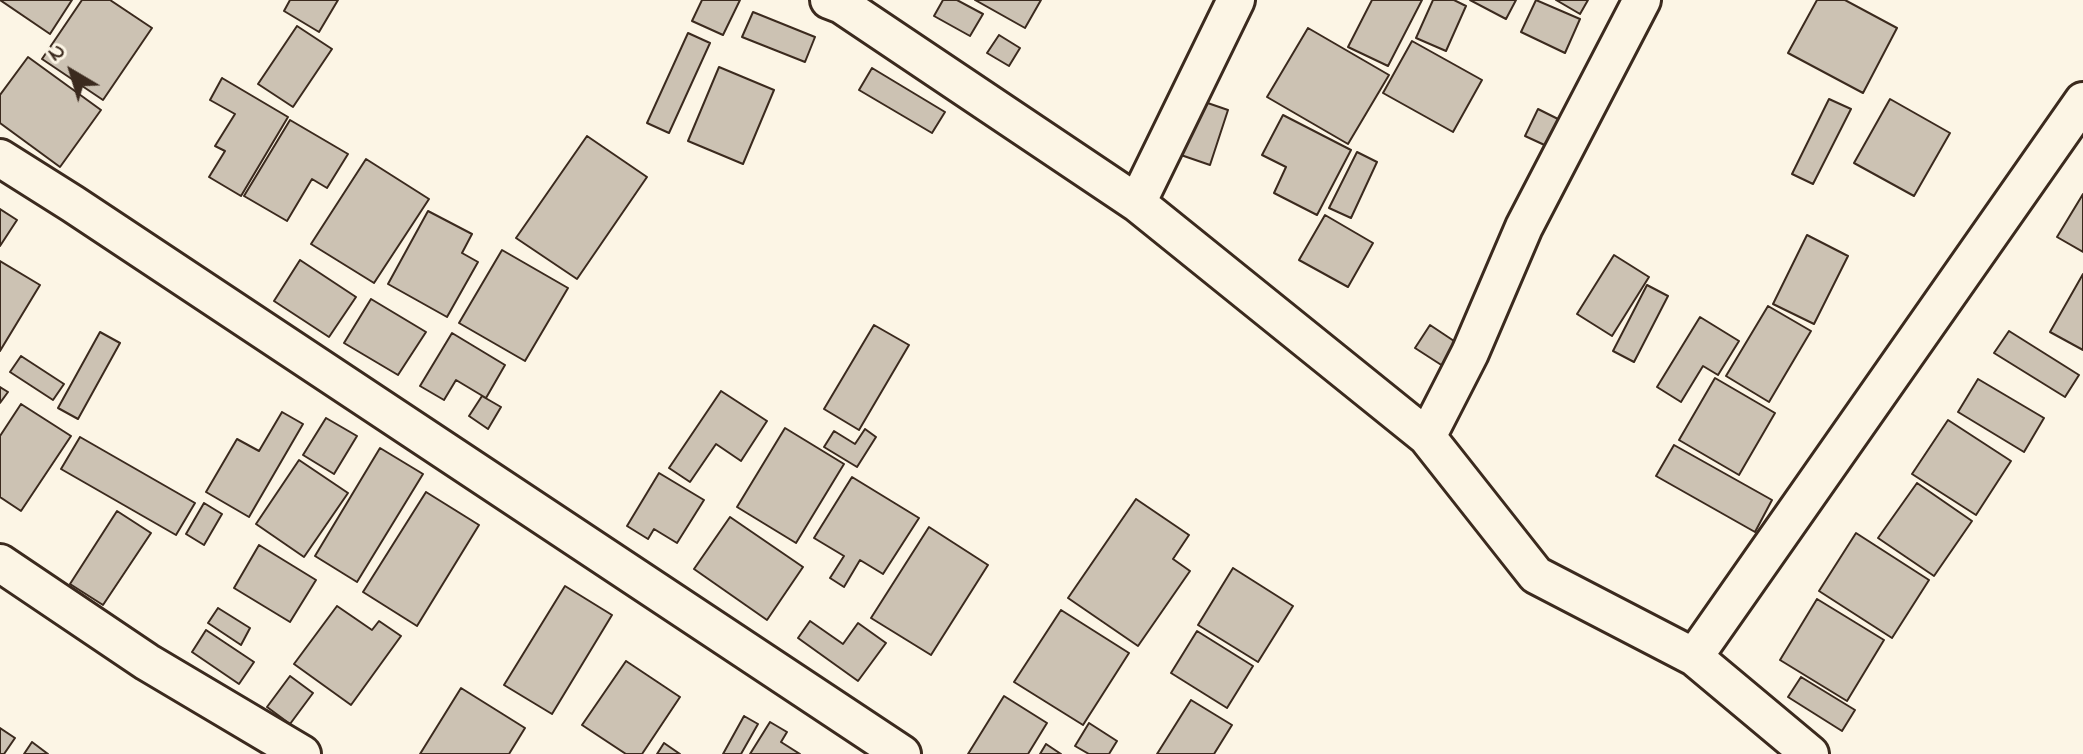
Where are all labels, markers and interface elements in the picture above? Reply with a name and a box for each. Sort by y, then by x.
north arrow [32,32,112,112]
text: N [42,36,73,70]

